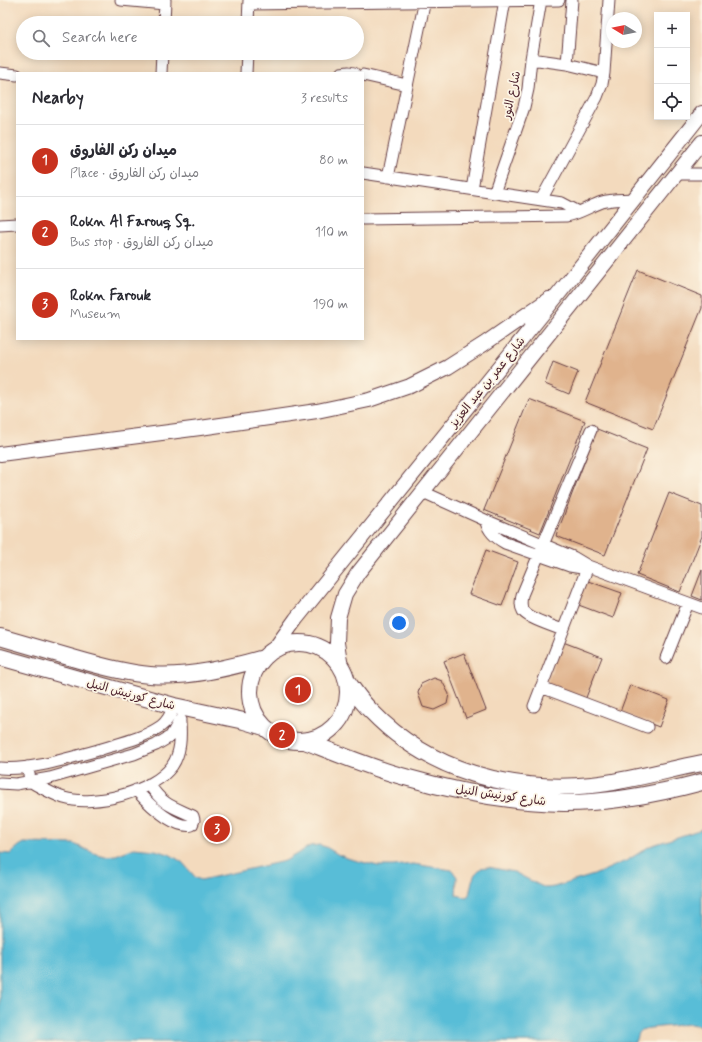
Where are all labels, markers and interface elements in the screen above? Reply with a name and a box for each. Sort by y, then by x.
north arrow [606,12,642,48]
map controls [654,12,690,120]
button: + [654,12,690,48]
search box [16,16,364,60]
icon: search [30,27,52,49]
text: Search here [62,28,138,48]
button: − [654,48,690,84]
street label: شارع النور [498,70,525,122]
button: locate [654,84,690,120]
text: Nearby [32,87,84,109]
text: 3 results [301,90,348,107]
text: ميدان ركن الفاروق [70,141,177,161]
text: 1 [42,152,48,169]
text: 80 m [319,152,348,169]
text: Place · ميدان ركن الفاروق [70,165,199,182]
text: Rokn Al Farouq Sq. [70,212,195,232]
text: 2 [42,224,48,241]
text: 110 m [315,224,348,241]
text: Bus stop · ميدان ركن الفاروق [70,234,214,251]
text: Rokn Farouk [70,286,151,306]
text: 3 [42,296,48,313]
text: 190 m [313,296,348,313]
text: Museum [70,306,121,323]
street label: شارع عمر بن عبد العزيز [446,334,529,432]
your location [389,613,409,633]
street label: شارع كورنيش النيل [85,675,177,714]
pin: 1 [285,675,311,705]
pin: 2 [269,720,295,750]
street label: شارع كورنيش النيل [455,782,547,810]
pin: 3 [204,814,230,844]

